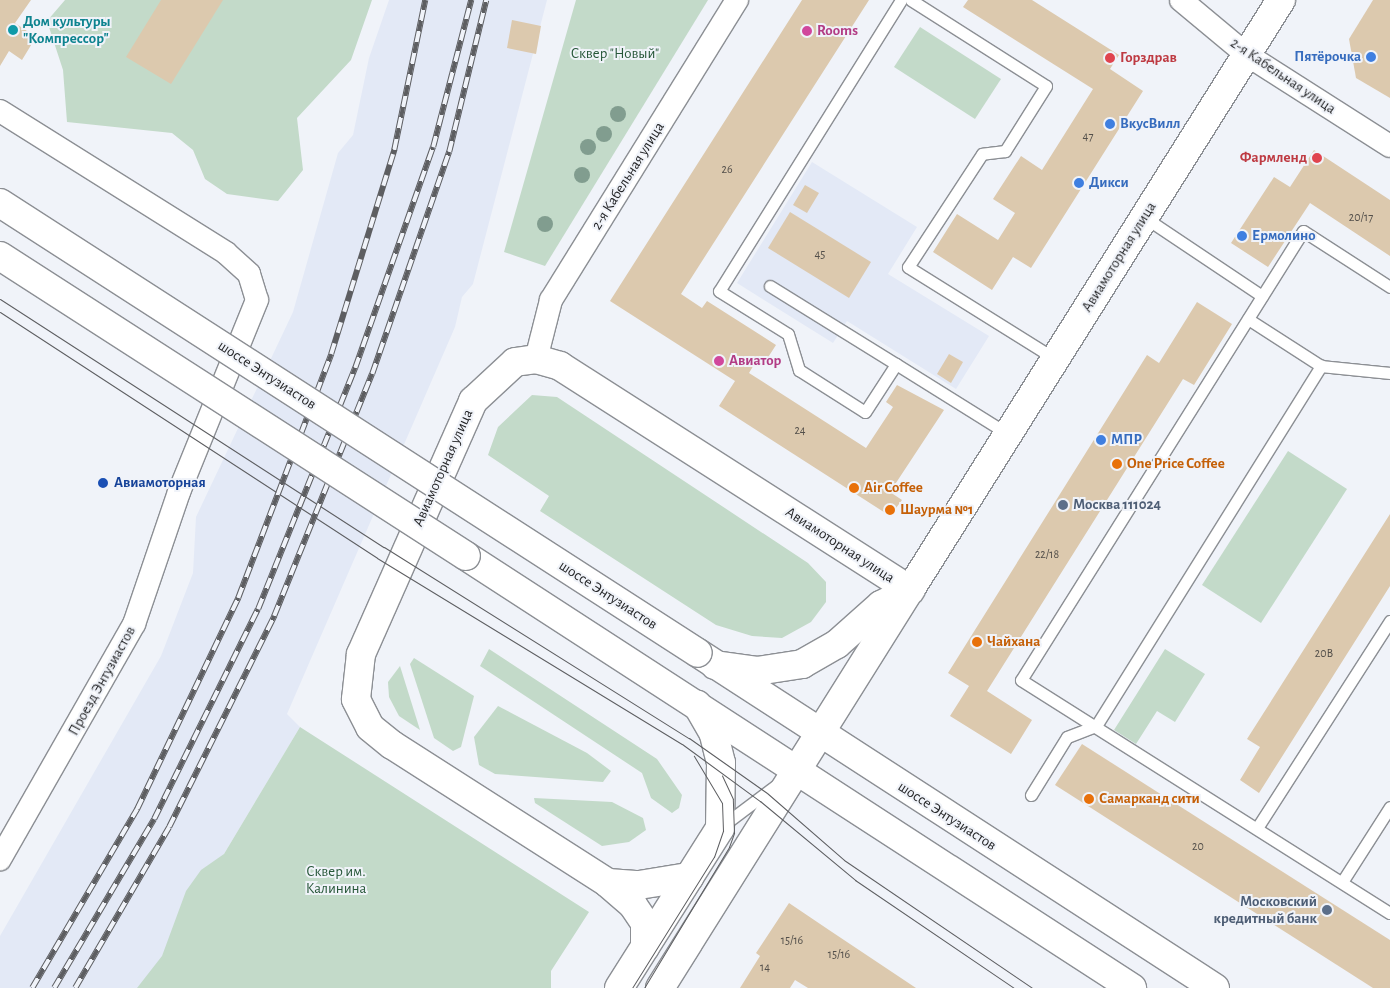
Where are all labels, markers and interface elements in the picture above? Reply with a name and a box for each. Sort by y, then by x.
place label: Дом культуры "Компрессор" [23,12,111,47]
place label: Rooms [817,22,858,40]
marker: Дом культуры "Компрессор" [7,24,19,36]
marker: Rooms [801,25,813,37]
street label: 2-я Кабельная улица [1227,34,1339,118]
park label: Сквер "Новый" [571,45,659,63]
place label: Пятёрочка [1294,48,1361,66]
place label: Горздрав [1120,49,1177,67]
marker: Пятёрочка [1365,51,1377,63]
marker: Горздрав [1104,52,1116,64]
place label: ВкусВилл [1120,115,1181,133]
marker: ВкусВилл [1104,118,1116,130]
street label: 2-я Кабельная улица [588,119,668,233]
house number: 47 [1083,130,1093,144]
place label: Фармленд [1240,149,1307,167]
marker: Фармленд [1311,152,1323,164]
house number: 26 [721,163,733,177]
place label: Дикси [1089,174,1129,192]
marker: Дикси [1073,177,1085,189]
street label: Авиамоторная улица [1078,199,1160,315]
house number: 20/17 [1349,211,1373,225]
place label: Ермолино [1252,227,1316,245]
marker: Ермолино [1236,230,1248,242]
house number: 45 [815,248,825,262]
street label: шоссе Энтузиастов [214,336,320,414]
place label: Авиатор [729,352,781,370]
marker: Авиатор [713,355,725,367]
street label: Авиамоторная улица [409,407,477,529]
house number: 24 [794,424,806,438]
place label: МПР [1111,431,1142,449]
marker: МПР [1095,434,1107,446]
place label: One Price Coffee [1127,455,1225,473]
marker: One Price Coffee [1111,458,1123,470]
place label: Авиамоторная [114,474,206,492]
marker: Авиамоторная [96,476,110,490]
place label: Air Coffee [864,479,923,497]
marker: Air Coffee [848,482,860,494]
place label: Москва 111024 [1073,496,1161,514]
marker: Москва 111024 [1057,499,1069,511]
place label: Шаурма №1 [900,501,973,519]
street label: Авиамоторная улица [782,503,898,587]
marker: Шаурма №1 [884,504,896,516]
house number: 22/18 [1035,548,1059,562]
street label: шоссе Энтузиастов [555,556,661,634]
street label: Проезд Энтузиастов [65,623,139,739]
place label: Чайхана [987,633,1040,651]
marker: Чайхана [971,636,983,648]
house number: 20В [1315,647,1333,661]
street label: шоссе Энтузиастов [894,777,1000,855]
place label: Самарканд сити [1099,790,1200,808]
marker: Самарканд сити [1083,793,1095,805]
house number: 20 [1192,840,1204,854]
park label: Сквер им. Калинина [306,862,366,897]
place label: Московский кредитный банк [1214,892,1317,927]
marker: Московский кредитный банк [1321,904,1333,916]
house number: 15/16 [781,934,803,948]
house number: 15/16 [828,948,850,962]
house number: 14 [760,961,770,975]

